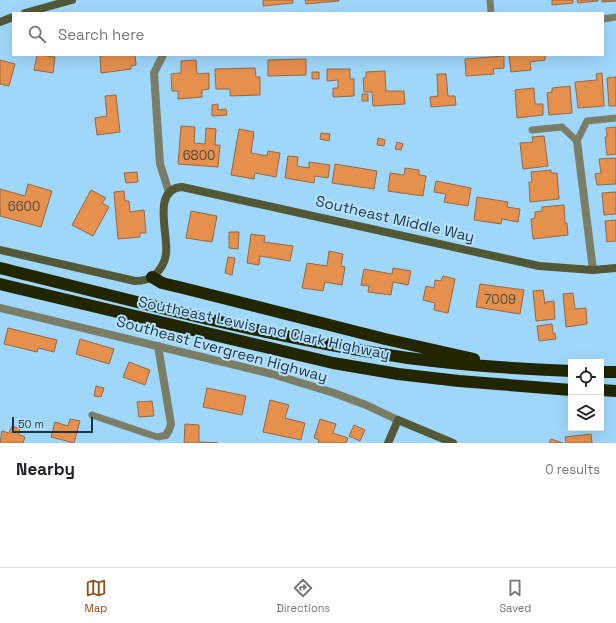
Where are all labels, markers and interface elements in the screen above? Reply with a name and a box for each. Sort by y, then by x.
search box [12,12,604,56]
icon: search [26,23,48,45]
text: Search here [58,25,144,44]
house number: 6800 [183,147,215,164]
street label: Southeast Middle Way [314,191,476,246]
house number: 6600 [8,198,40,215]
house number: 7009 [484,291,516,308]
street label: Southeast Lewis and Clark Highway [137,292,392,363]
street label: Southeast Evergreen Highway [114,311,330,386]
map controls [568,359,604,431]
button: locate [568,359,604,395]
button: layers [568,395,604,431]
scale bar [12,415,93,434]
text: 50 m [18,417,44,431]
text: Nearby [16,458,75,480]
text: 0 results [545,461,600,478]
tab: Map [85,577,107,615]
tab: Directions [276,577,330,615]
tab: Saved [499,577,531,615]

